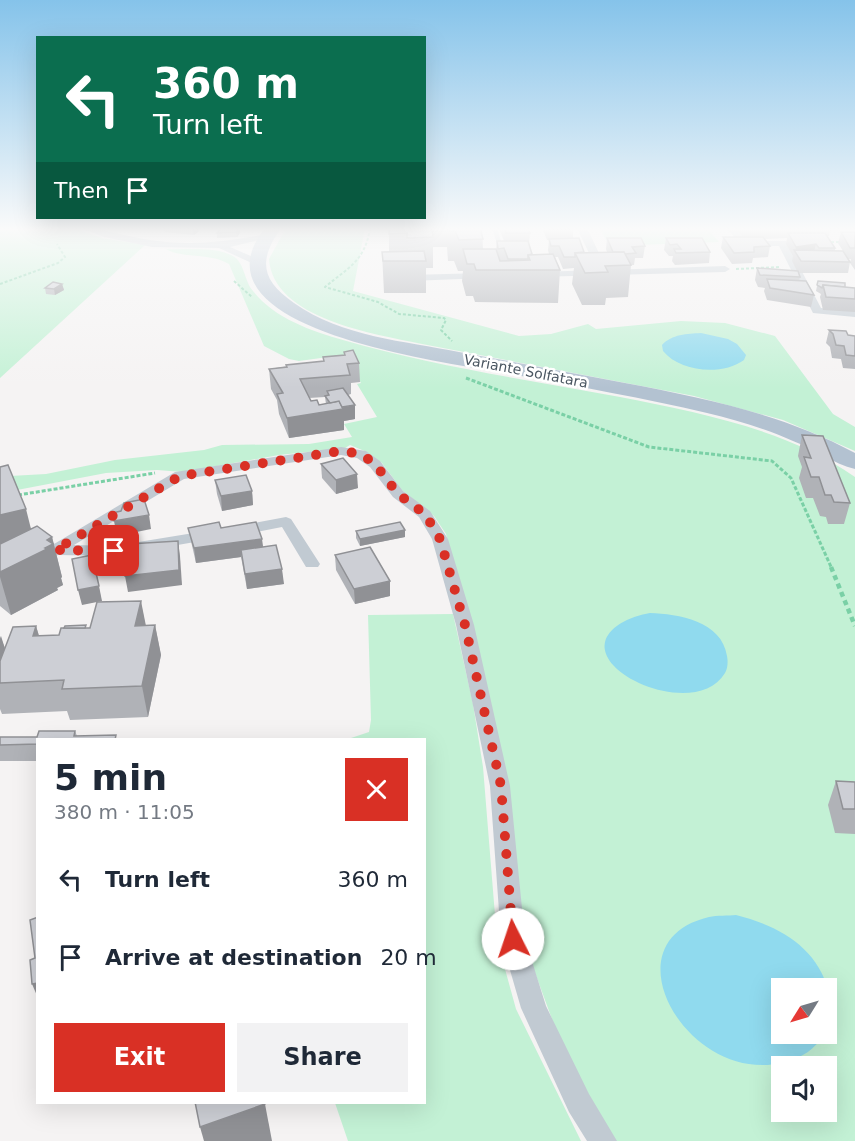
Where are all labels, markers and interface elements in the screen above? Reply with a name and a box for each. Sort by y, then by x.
text: 360 m [153,59,299,108]
icon: left [54,60,132,138]
text: Turn left [153,109,263,140]
icon: arrive [121,174,154,207]
text: Then [54,178,109,203]
street label: Variante Solfatara [463,351,589,391]
pin [88,525,139,576]
icon: arrive [97,534,130,567]
text: 5 min [54,757,167,798]
button: close [345,758,408,821]
text: 380 m · 11:05 [54,800,195,824]
icon: left [54,863,87,896]
text: Turn left [105,867,210,892]
text: 360 m [338,867,408,892]
position arrow [481,907,545,971]
icon: arrive [54,941,87,974]
text: Arrive at destination [105,945,362,970]
text: 20 m [380,945,437,970]
north arrow [771,978,837,1044]
map controls [771,978,837,1122]
button: Exit [54,1023,225,1092]
button: Share [237,1023,408,1092]
button: sound [771,1056,837,1122]

